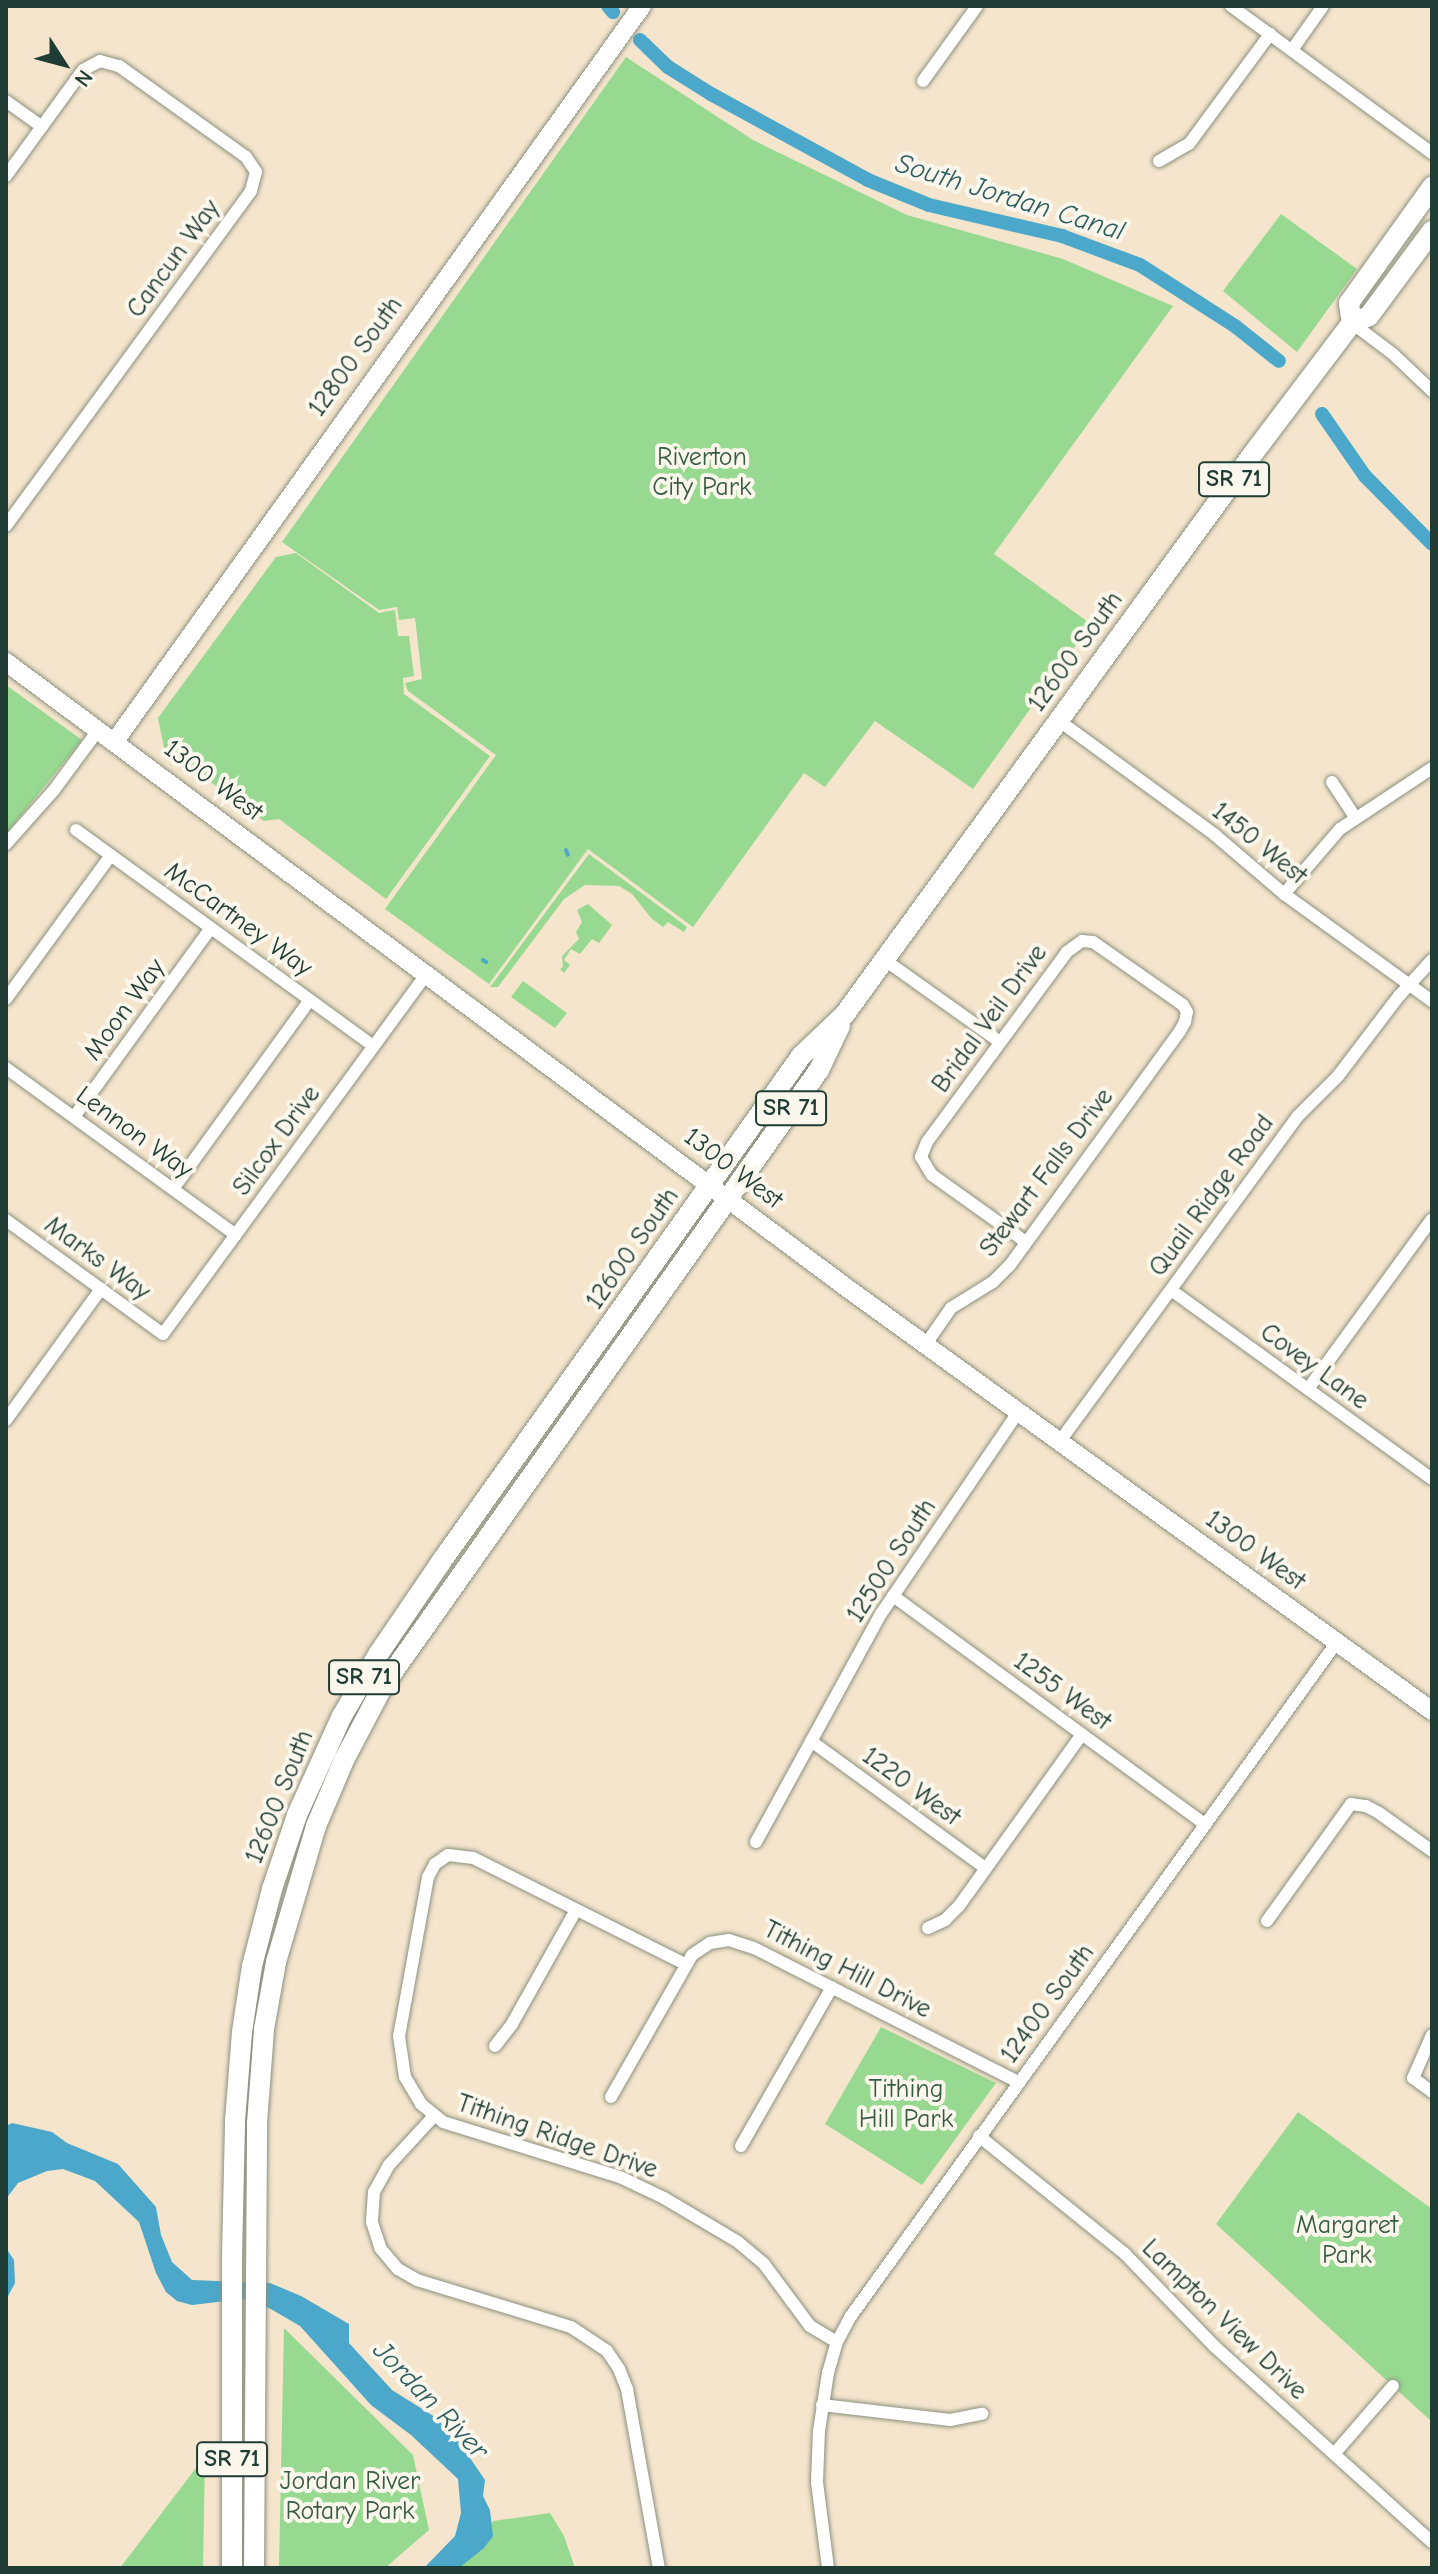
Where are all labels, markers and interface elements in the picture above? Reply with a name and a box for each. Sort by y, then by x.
north arrow [24,24,104,104]
text: N [69,65,98,92]
water label: South Jordan Canal [891,146,1129,248]
street label: Cancun Way [121,194,227,324]
street label: 12800 South [302,291,410,423]
park label: Riverton City Park [652,442,752,504]
road number: SR 71 [1198,459,1270,499]
street label: 12600 South [1022,586,1130,718]
street label: 1300 West [157,734,269,828]
street label: 1450 West [1205,796,1313,892]
street label: McCartney Way [158,856,318,984]
street label: Bridal Veil Drive [926,939,1054,1099]
street label: Moon Way [78,953,172,1067]
street label: Lennon Way [69,1080,199,1186]
street label: Silcox Drive [227,1080,327,1202]
street label: Stewart Falls Drive [974,1083,1120,1263]
road number: SR 71 [755,1088,827,1128]
street label: Quail Ridge Road [1143,1109,1281,1283]
street label: 1300 West [677,1122,789,1216]
street label: 12600 South [580,1182,686,1316]
street label: Marks Way [38,1210,156,1308]
street label: Covey Lane [1254,1317,1374,1417]
street label: 12500 South [840,1493,944,1629]
street label: 1300 West [1199,1504,1311,1598]
street label: 1255 West [1007,1646,1117,1738]
road number: SR 71 [328,1657,400,1697]
street label: 12600 South [239,1726,321,1868]
street label: 1220 West [856,1741,966,1833]
street label: Tithing Hill Drive [758,1914,936,2026]
street label: 12400 South [994,1938,1102,2070]
park label: Tithing Hill Park [859,2074,953,2136]
street label: Tithing Ridge Drive [453,2088,661,2186]
park label: Margaret Park [1296,2210,1398,2272]
street label: Lampton View Drive [1135,2233,1313,2407]
water label: Jordan River [366,2334,496,2466]
road number: SR 71 [196,2439,268,2479]
park label: Jordan River Rotary Park [280,2466,420,2528]

